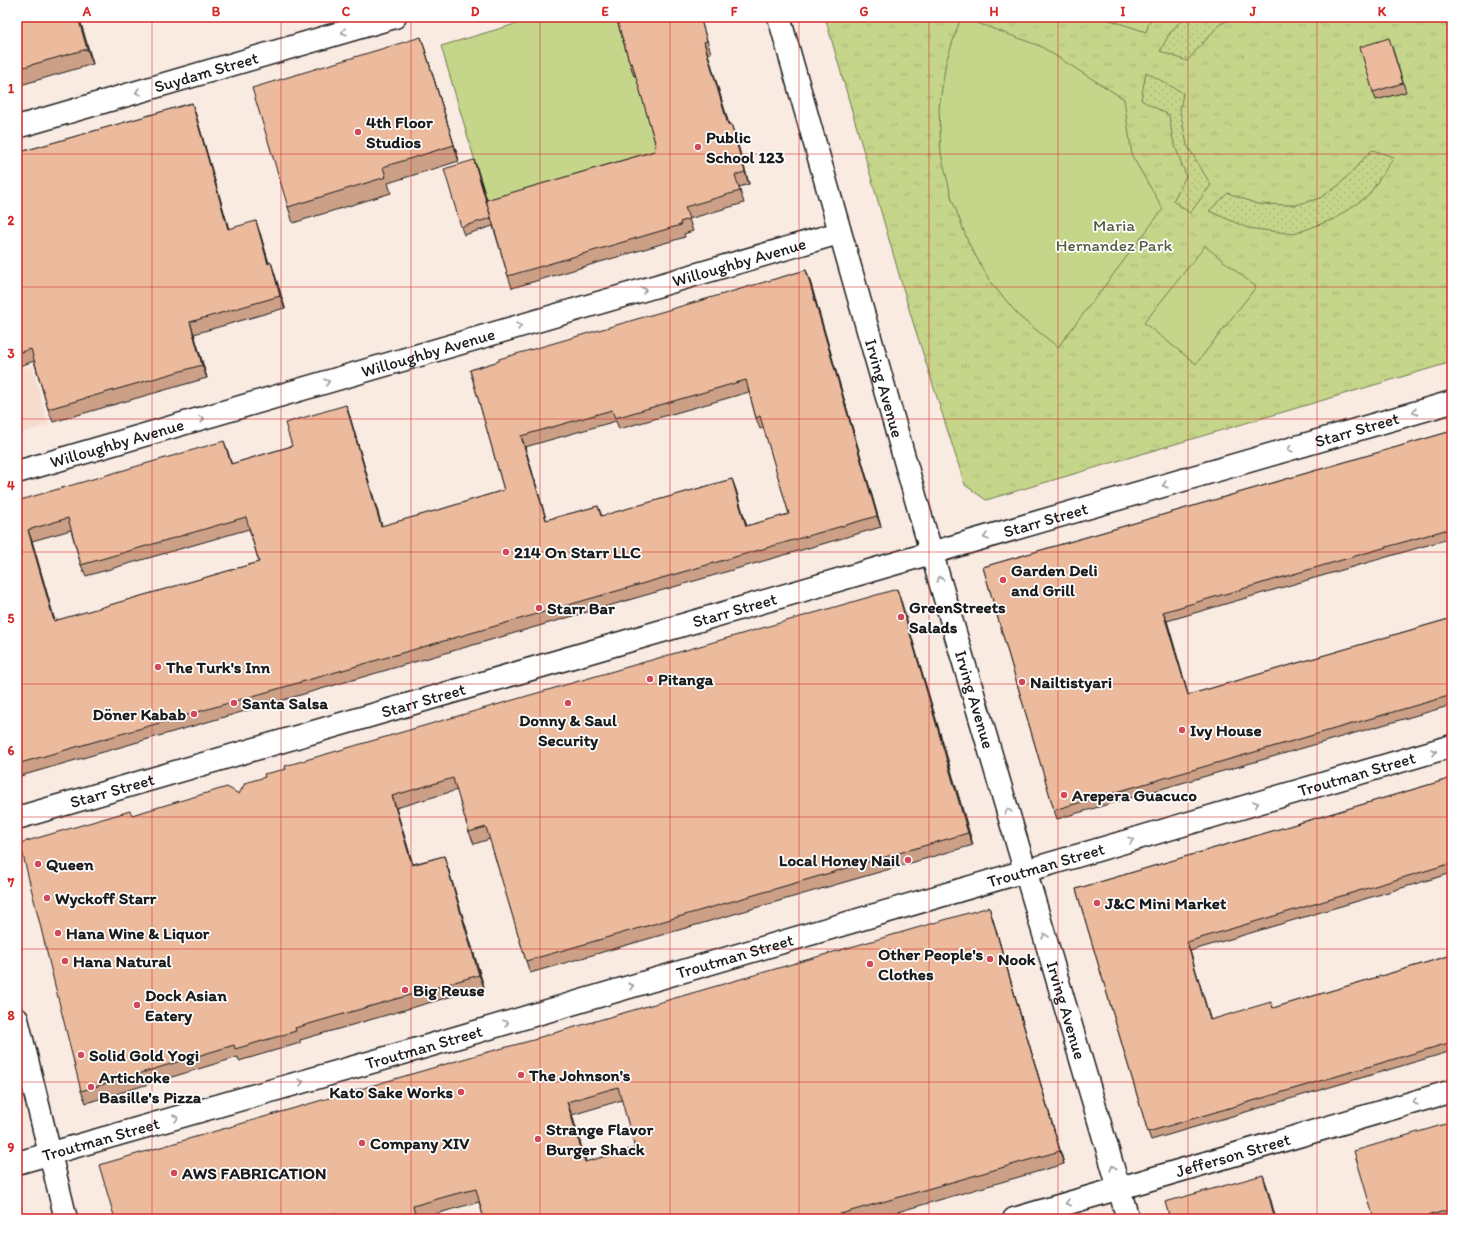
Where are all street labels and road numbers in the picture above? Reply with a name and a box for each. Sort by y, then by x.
street label: Suydam Street [152,47,261,97]
street label: Willoughby Avenue [670,233,808,291]
street label: Willoughby Avenue [359,324,497,381]
street label: Irving Avenue [861,337,908,440]
street label: Starr Street [1312,408,1401,451]
street label: Willoughby Avenue [48,414,186,472]
street label: Starr Street [1001,498,1090,541]
street label: Starr Street [690,588,779,632]
street label: Irving Avenue [951,648,999,751]
street label: Starr Street [379,679,468,722]
street label: Troutman Street [1296,747,1418,801]
street label: Starr Street [68,769,157,812]
street label: Troutman Street [985,838,1107,892]
street label: Troutman Street [674,929,796,983]
street label: Irving Avenue [1042,959,1090,1062]
street label: Troutman Street [363,1021,485,1073]
street label: Troutman Street [40,1113,162,1165]
street label: Jefferson Street [1173,1129,1292,1181]

